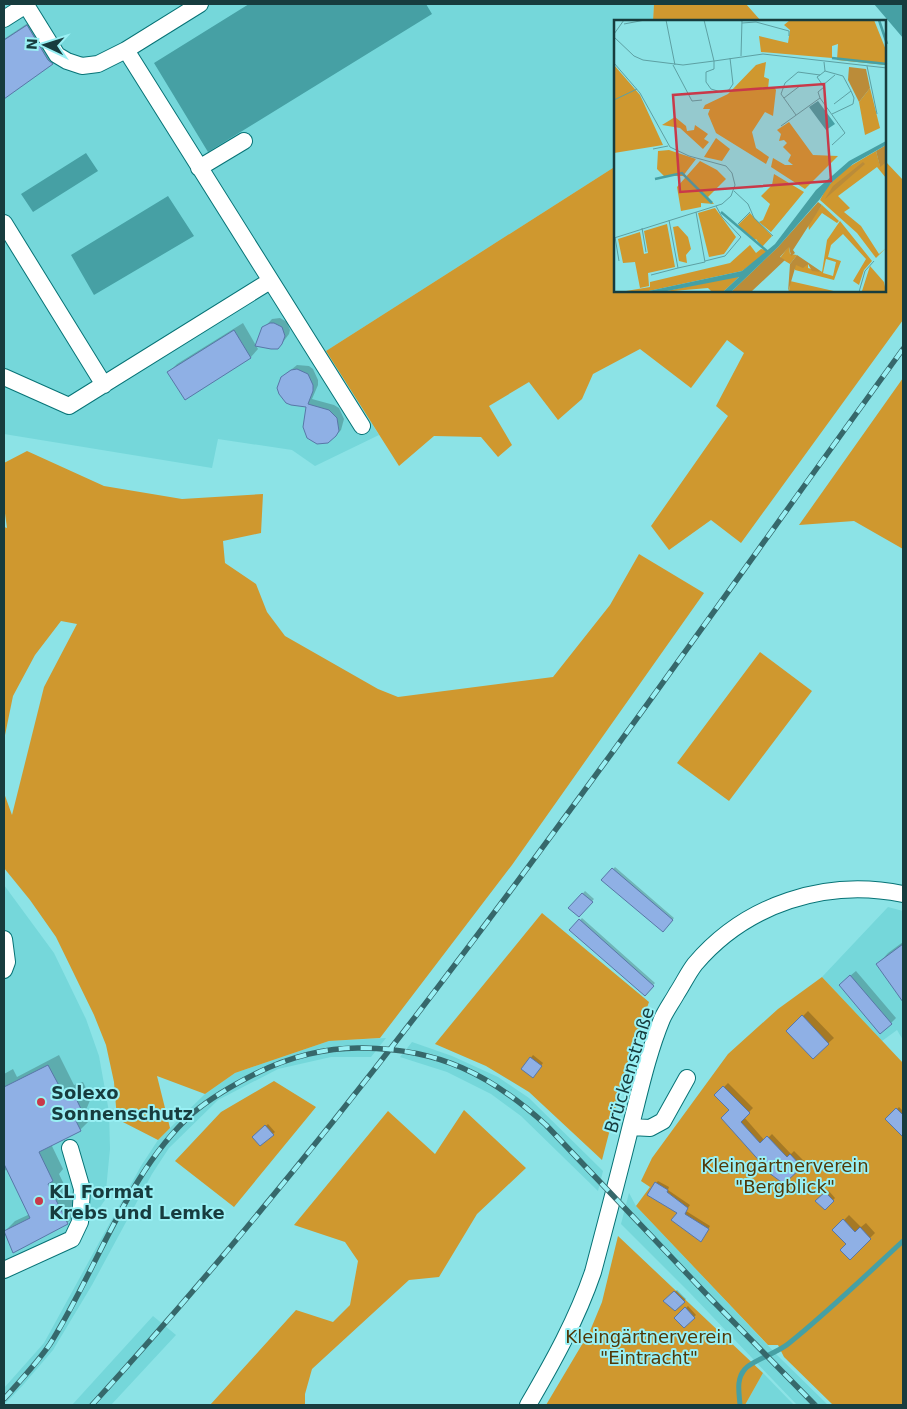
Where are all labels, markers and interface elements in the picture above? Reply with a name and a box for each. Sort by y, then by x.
north arrow [20,20,70,70]
inset map [614,20,887,292]
text: N [24,38,40,50]
street label: Brückenstraße [600,1004,658,1136]
place label: Solexo Sonnenschutz [51,1082,193,1124]
marker: Solexo Sonnenschutz [35,1096,47,1108]
park label: Kleingärtnerverein "Bergblick" [701,1155,869,1197]
place label: KL Format Krebs und Lemke [49,1181,225,1223]
marker: KL Format Krebs und Lemke [33,1195,45,1207]
park label: Kleingärtnerverein "Eintracht" [565,1326,733,1368]

